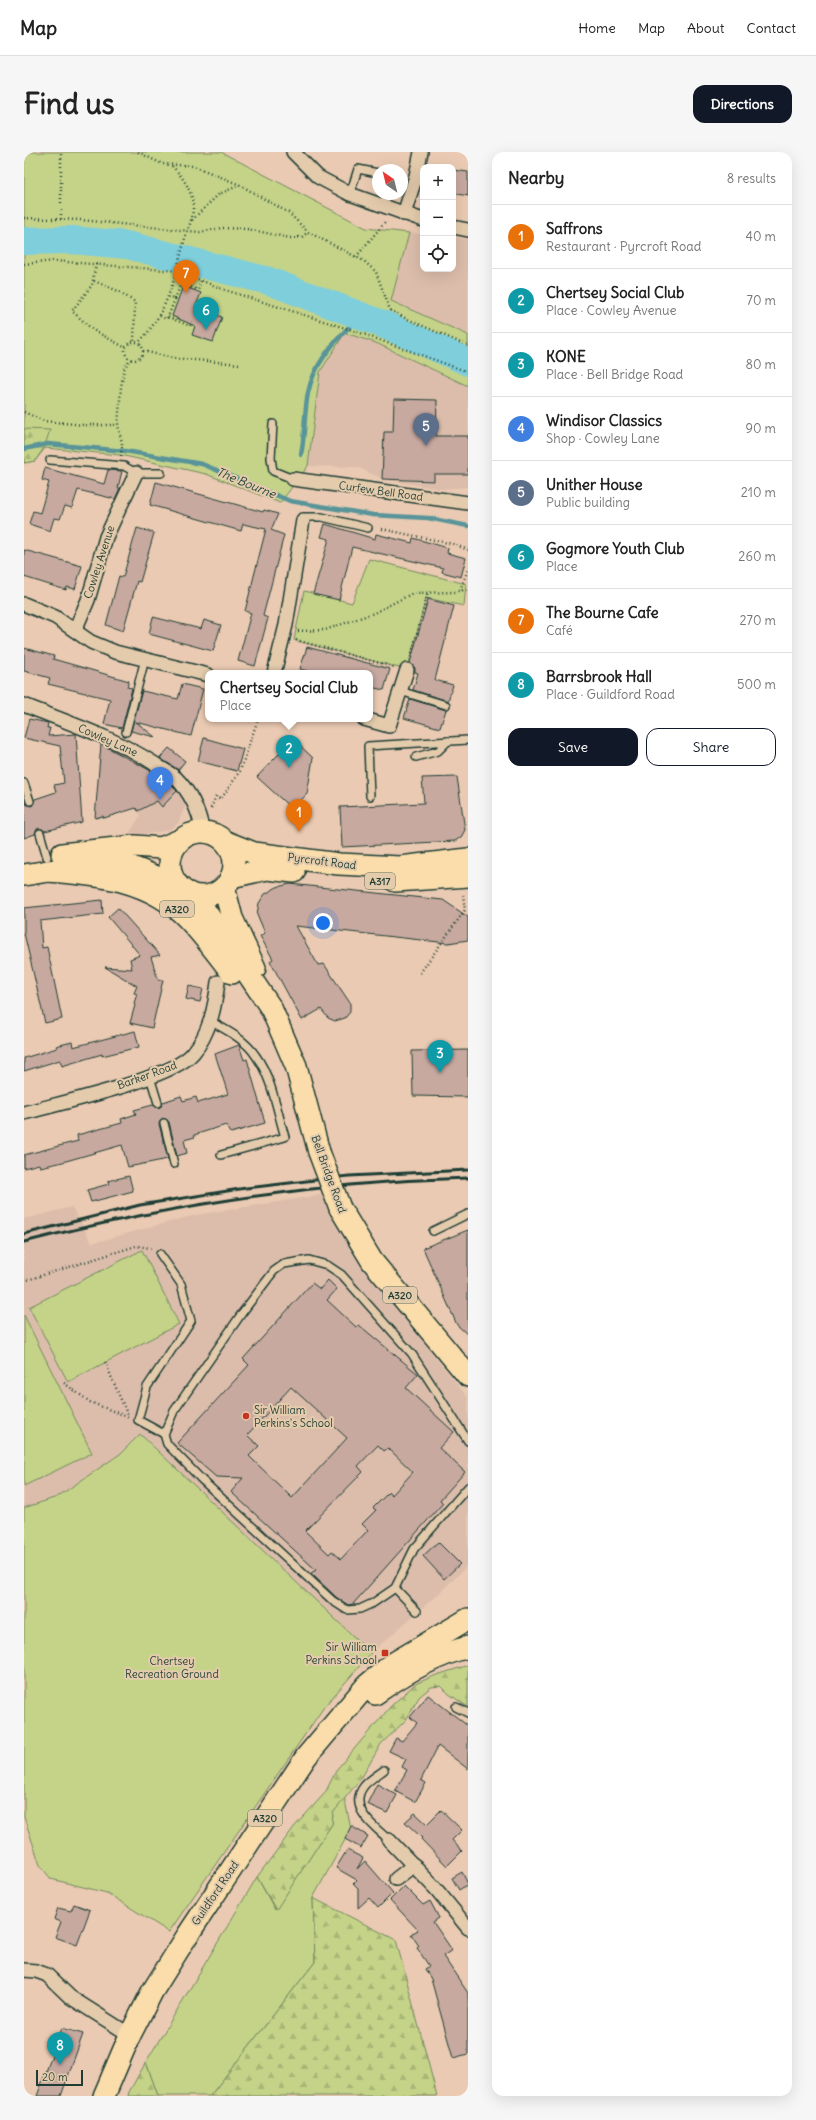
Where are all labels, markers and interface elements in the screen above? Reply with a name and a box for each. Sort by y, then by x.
text: Map [20,16,57,40]
text: Home [578,19,616,37]
text: Map [638,19,665,37]
text: About [687,19,725,37]
text: Contact [747,19,796,37]
button: Directions [693,85,792,123]
text: Find us [24,86,115,122]
north arrow [372,164,408,200]
map controls [420,164,456,272]
button: + [420,164,456,200]
text: Nearby [508,167,564,189]
text: 8 results [727,170,776,187]
button: − [420,200,456,236]
text: Saffrons [546,219,603,238]
text: 1 [518,228,524,245]
text: 40 m [745,228,776,245]
button: locate [420,236,456,272]
text: Restaurant · Pyrcroft Road [546,238,701,255]
pin: 7 [173,260,199,293]
text: Chertsey Social Club [546,283,684,302]
text: 2 [517,292,525,309]
text: 70 m [747,292,776,309]
pin: 6 [193,297,219,330]
text: Place · Cowley Avenue [546,302,676,319]
text: KONE [546,347,586,366]
text: 3 [517,356,525,373]
text: 80 m [745,356,776,373]
text: Place · Bell Bridge Road [546,366,683,383]
text: Windisor Classics [546,411,662,430]
pin: 5 [413,413,439,446]
text: 4 [517,420,525,437]
text: 90 m [745,420,776,437]
text: Shop · Cowley Lane [546,430,660,447]
water label: The Bourne [214,464,279,502]
text: Unither House [546,475,643,494]
street label: Curfew Bell Road [338,478,425,504]
text: 5 [517,484,525,501]
text: 210 m [741,484,776,501]
text: Public building [546,494,630,511]
street label: Cowley Avenue [81,524,117,600]
text: Gogmore Youth Club [546,539,685,558]
text: 6 [517,548,525,565]
text: 260 m [738,548,776,565]
text: Place [546,558,577,575]
text: The Bourne Cafe [546,603,659,622]
text: 7 [518,612,524,629]
text: 270 m [739,612,776,629]
text: Café [546,622,573,639]
text: Barrsbrook Hall [546,667,652,686]
popup [205,670,373,722]
text: 8 [517,676,525,693]
text: 500 m [737,676,776,693]
text: Chertsey Social Club [220,678,358,697]
text: Place · Guildford Road [546,686,675,703]
text: Place [220,697,251,714]
street label: Cowley Lane [76,721,140,759]
button: Save [508,728,638,766]
button: Share [646,728,776,766]
pin: 2 [276,735,302,768]
pin: 4 [147,767,173,800]
pin: 1 [286,799,312,832]
street label: Pyrcroft Road [287,850,358,872]
road number: A317 [365,873,395,889]
road number: A320 [160,901,194,917]
your location [313,913,333,933]
pin: 3 [427,1040,453,1073]
street label: Barker Road [115,1058,179,1092]
street label: Bell Bridge Road [308,1133,350,1215]
road number: A320 [383,1287,417,1303]
place label: Sir William Perkins's School [254,1403,333,1430]
marker: Sir William Perkins's School [241,1411,251,1421]
place label: Sir William Perkins School [305,1640,377,1667]
marker: Sir William Perkins School [380,1648,390,1658]
park label: Chertsey Recreation Ground [125,1654,219,1681]
road number: A320 [248,1810,282,1826]
street label: Guildford Road [188,1858,242,1928]
pin: 8 [47,2032,73,2065]
scale bar [36,2068,83,2087]
text: 20 m [42,2070,68,2084]

